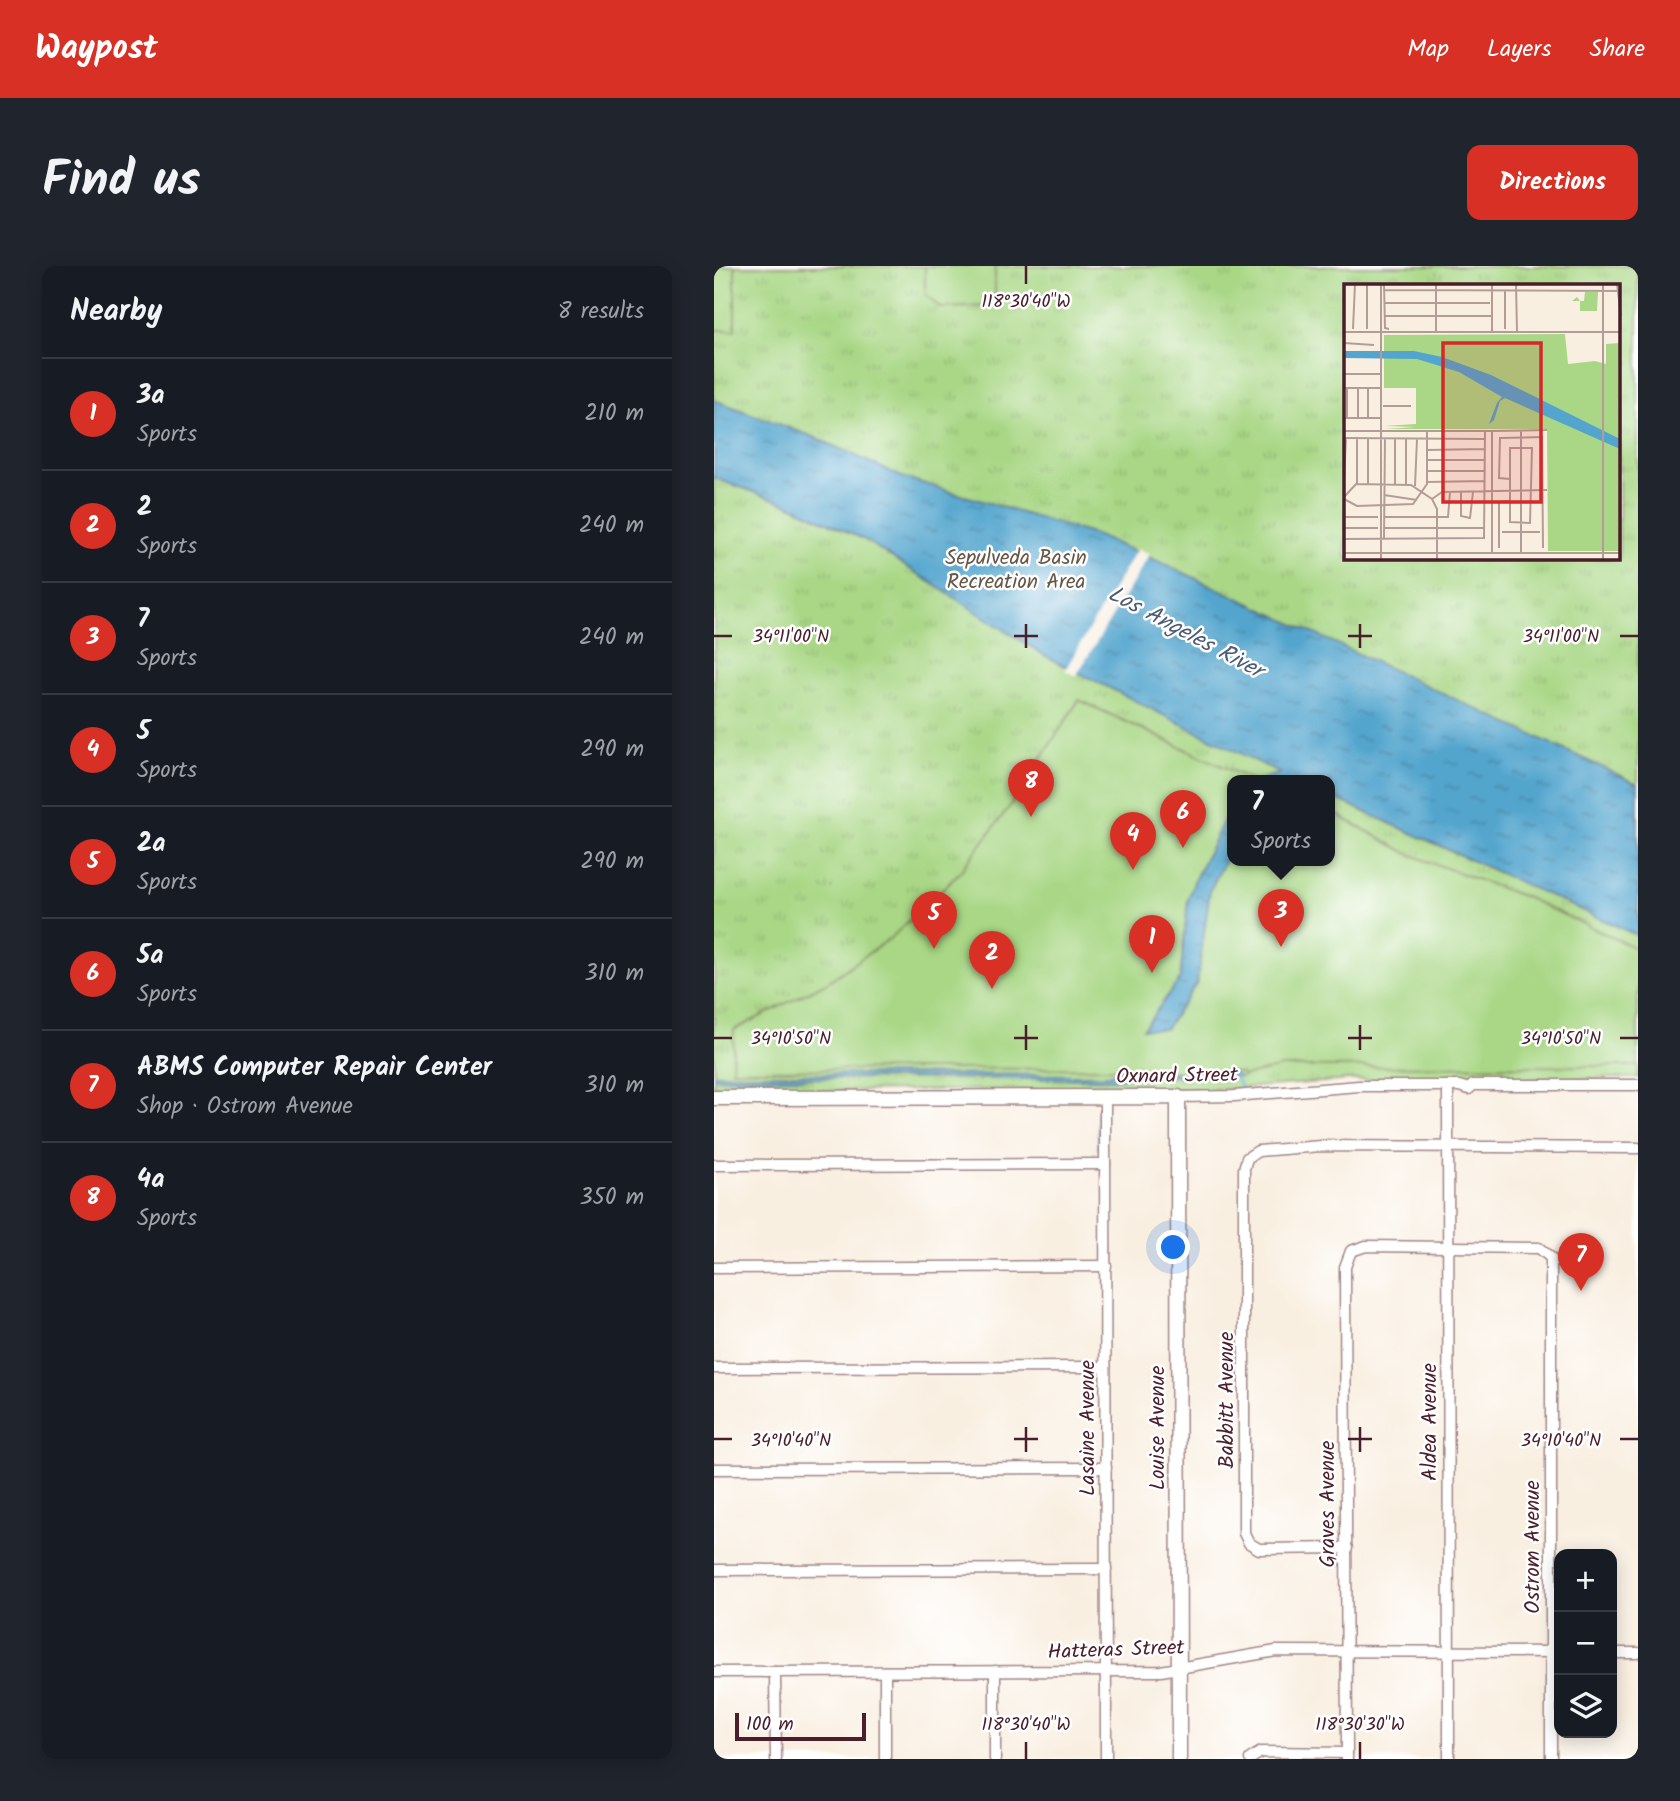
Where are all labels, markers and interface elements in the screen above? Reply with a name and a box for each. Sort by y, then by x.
text: Waypost [35,23,158,76]
text: Map [1407,30,1449,69]
text: Layers [1487,30,1551,69]
text: Share [1589,30,1645,69]
text: Find us [42,143,200,221]
button: Directions [1467,145,1638,220]
inset map [1344,284,1620,560]
text: Nearby [70,288,162,336]
text: 118°30'40"W [981,288,1071,317]
text: 8 results [558,294,644,330]
text: 3a [137,375,164,417]
text: 1 [90,396,96,432]
text: 210 m [584,396,644,432]
text: Sports [137,417,197,453]
text: 2 [137,487,152,529]
text: 2 [86,508,100,544]
text: 240 m [579,508,644,544]
text: Sports [137,529,197,565]
park label: Sepulveda Basin Recreation Area [945,542,1087,599]
water label: Los Angeles River [1101,577,1273,691]
text: 7 [137,599,149,641]
text: 3 [87,620,99,656]
text: 240 m [579,620,644,656]
text: 34°11'00"N [753,623,829,652]
text: 34°11'00"N [1523,623,1599,652]
text: Sports [137,641,197,677]
text: 5 [137,711,150,753]
text: 4 [87,732,99,768]
text: 290 m [580,732,644,768]
text: Sports [137,753,197,789]
pin: 8 [1008,759,1054,817]
popup [1227,775,1335,866]
text: 7 [1251,782,1263,824]
pin: 6 [1160,790,1206,848]
pin: 4 [1110,812,1156,870]
text: 2a [137,823,165,865]
text: Sports [1251,824,1311,860]
text: 5 [87,844,99,880]
text: 290 m [580,844,644,880]
text: Sports [137,865,197,901]
pin: 3 [1258,889,1304,947]
pin: 5 [911,891,957,949]
pin: 1 [1129,915,1175,973]
pin: 2 [969,931,1015,989]
text: 5a [137,935,163,977]
text: 6 [87,956,99,992]
text: 310 m [585,956,644,992]
text: Sports [137,977,197,1013]
text: 34°10'50"N [751,1025,831,1054]
text: 34°10'50"N [1521,1025,1601,1054]
text: ABMS Computer Repair Center [137,1047,492,1089]
street label: Oxnard Street [1116,1059,1239,1094]
text: 7 [88,1068,98,1104]
text: 310 m [585,1068,644,1104]
text: Shop · Ostrom Avenue [137,1089,353,1125]
text: 4a [137,1159,164,1201]
text: 8 [86,1180,100,1216]
text: 350 m [579,1180,644,1216]
text: Sports [137,1201,197,1237]
your location [1156,1230,1190,1264]
pin: 7 [1558,1233,1604,1291]
street label: Babbitt Avenue [1211,1331,1244,1468]
street label: Lasaine Avenue [1072,1359,1105,1496]
street label: Aldea Avenue [1414,1362,1447,1481]
street label: Louise Avenue [1142,1365,1175,1490]
text: 34°10'40"N [751,1427,831,1456]
text: 34°10'40"N [1521,1427,1601,1456]
street label: Graves Avenue [1312,1440,1345,1568]
street label: Ostrom Avenue [1517,1480,1550,1614]
map controls [1554,1549,1617,1738]
button: + [1554,1549,1617,1612]
button: − [1554,1612,1617,1675]
street label: Hatteras Street [1047,1632,1186,1669]
button: layers [1554,1675,1617,1738]
scale bar [735,1710,866,1742]
text: 100 m [746,1710,794,1740]
text: 118°30'40"W [981,1711,1071,1740]
text: 118°30'30"W [1315,1711,1405,1740]

